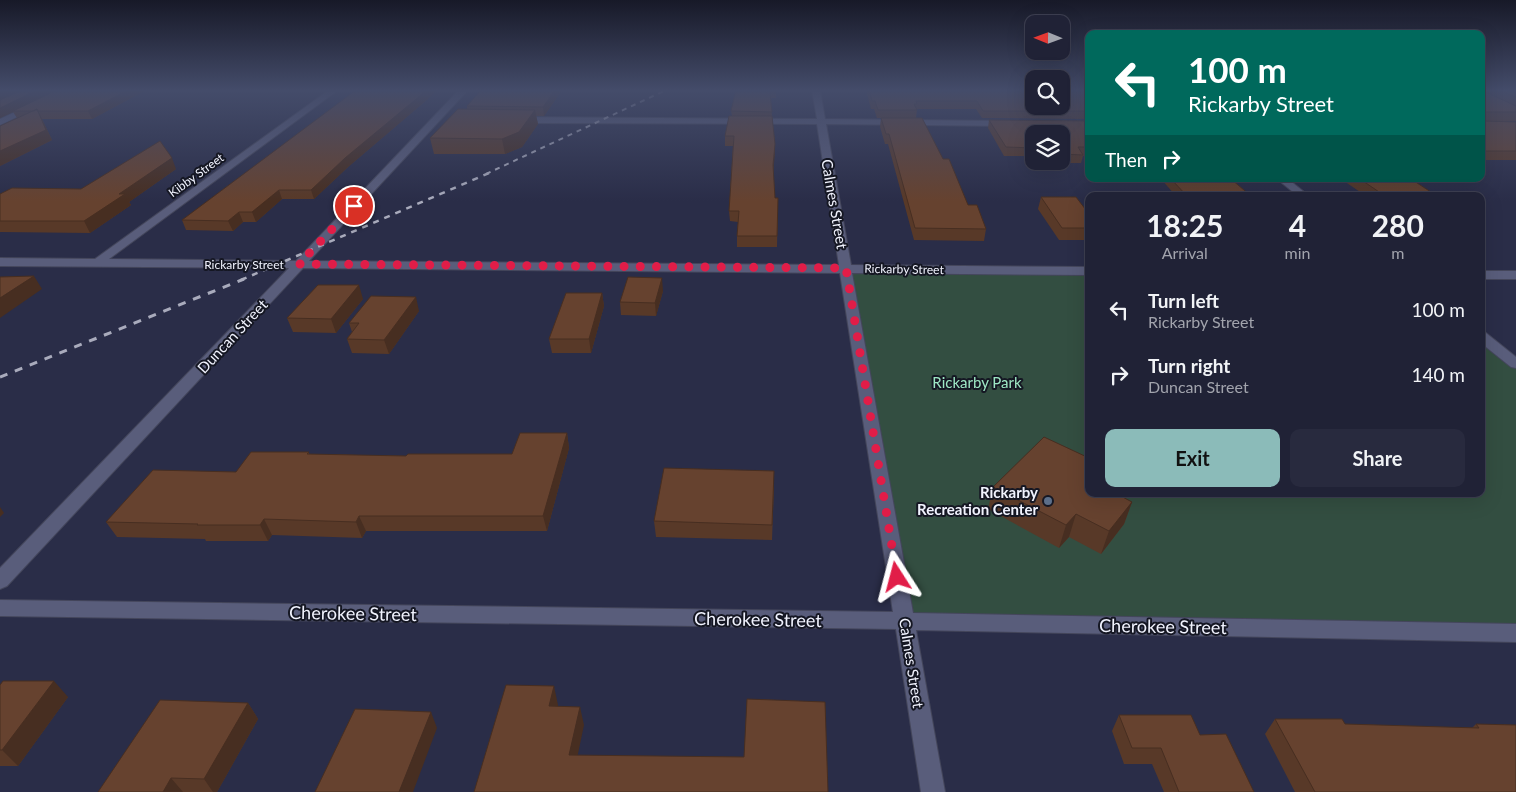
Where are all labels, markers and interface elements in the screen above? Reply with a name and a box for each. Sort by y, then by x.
north arrow [1025,15,1070,60]
map controls [1025,15,1070,170]
text: 100 m [1188,48,1287,90]
icon: left [1105,50,1170,115]
button: search [1025,70,1070,115]
text: Rickarby Street [1188,90,1334,117]
button: layers [1025,125,1070,170]
icon: right [1157,145,1185,173]
text: Then [1105,148,1147,171]
street label: Kibby Street [165,150,227,200]
street label: Calmes Street [818,158,852,251]
pin [333,185,375,227]
icon: arrive [340,192,368,220]
text: 18:25 [1146,207,1223,243]
text: 4 [1289,207,1306,243]
text: 280 [1372,207,1424,243]
text: Arrival [1162,243,1208,262]
text: min [1285,243,1311,262]
text: m [1391,243,1404,262]
street label: Rickarby Street [204,257,284,272]
street label: Rickarby Street [864,261,945,277]
text: Turn left [1148,289,1219,312]
street label: Duncan Street [193,295,271,377]
icon: left [1105,296,1133,324]
text: 100 m [1411,298,1465,321]
text: Rickarby Street [1148,312,1254,331]
text: Turn right [1148,354,1230,377]
icon: right [1105,361,1133,389]
text: 140 m [1411,363,1465,386]
park label: Rickarby Park [932,373,1022,391]
text: Duncan Street [1148,377,1249,396]
button: Exit [1105,429,1280,487]
button: Share [1290,429,1465,487]
place label: Rickarby Recreation Center [917,483,1038,518]
marker: Rickarby Recreation Center [1042,495,1054,507]
position arrow [870,550,922,602]
street label: Cherokee Street [289,601,418,625]
street label: Cherokee Street [694,607,823,631]
street label: Cherokee Street [1099,614,1228,638]
street label: Calmes Street [896,617,928,710]

